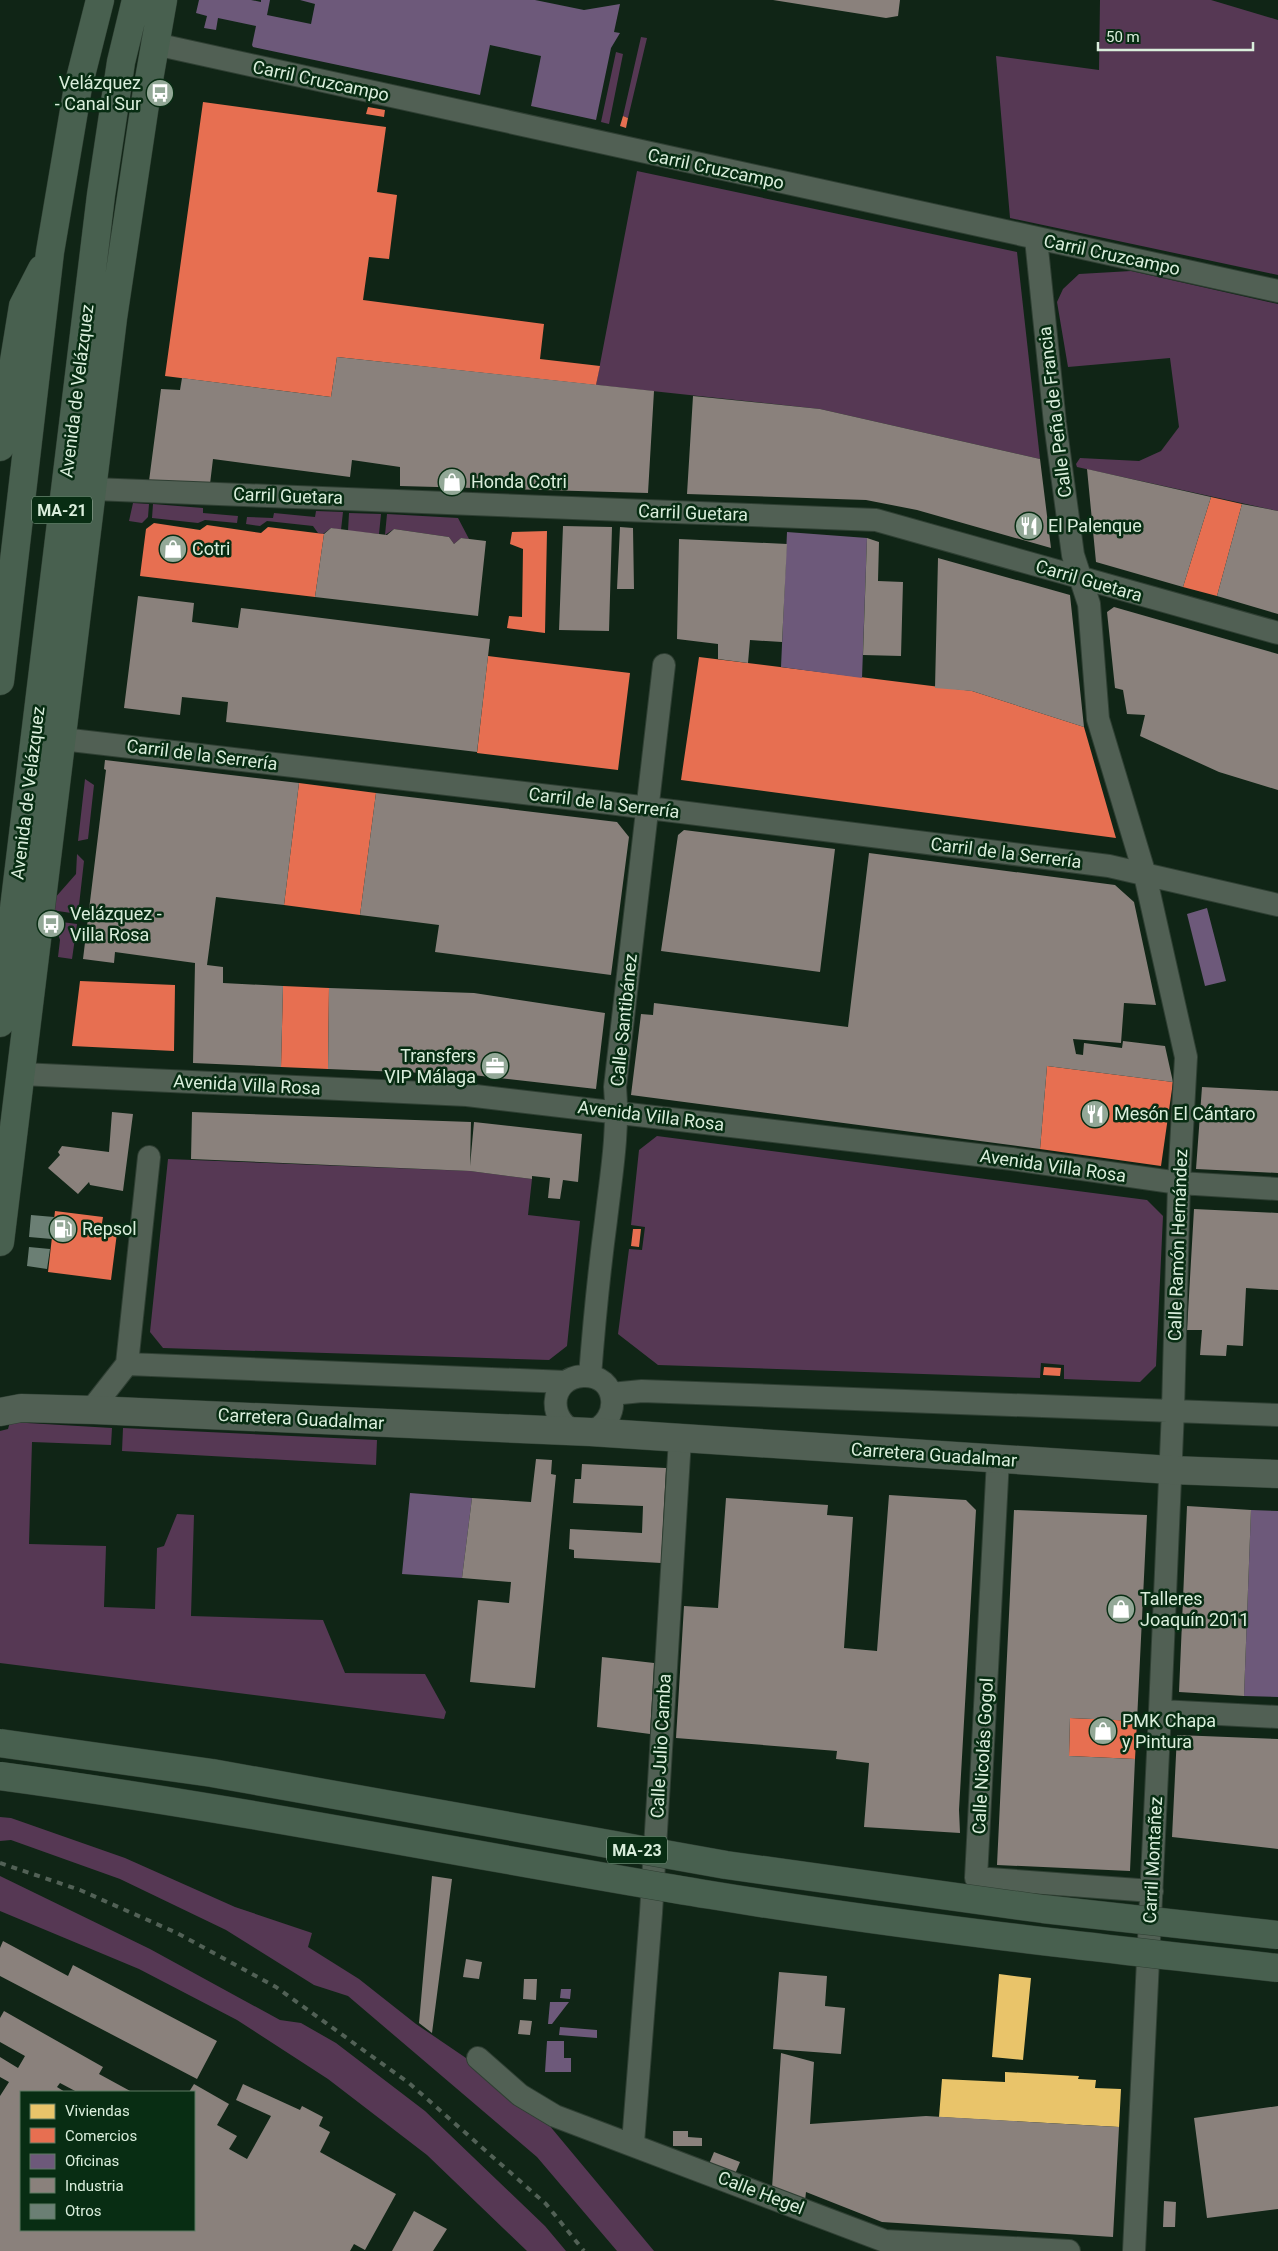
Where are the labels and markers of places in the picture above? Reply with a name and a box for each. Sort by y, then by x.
place label: Velázquez - Canal Sur [55,72,141,114]
bus stop icon: Velázquez - Canal Sur [145,78,175,108]
shop icon: Honda Cotri [437,467,467,497]
place label: Honda Cotri [471,471,567,492]
restaurant icon: El Palenque [1014,511,1044,541]
place label: El Palenque [1048,515,1142,536]
shop icon: Cotri [158,534,188,564]
place label: Cotri [192,538,230,559]
place label: Velázquez - Villa Rosa [70,903,162,945]
bus stop icon: Velázquez - Villa Rosa [36,909,66,939]
place label: Transfers VIP Málaga [384,1045,476,1087]
office icon: Transfers VIP Málaga [480,1051,510,1081]
restaurant icon: Mesón El Cántaro [1080,1099,1110,1129]
place label: Mesón El Cántaro [1114,1103,1256,1124]
fuel station icon: Repsol [48,1214,78,1244]
place label: Repsol [82,1218,137,1239]
place label: Talleres Joaquín 2011 [1140,1588,1249,1630]
shop icon: Talleres Joaquín 2011 [1106,1594,1136,1624]
place label: PMK Chapa y Pintura [1122,1710,1216,1752]
shop icon: PMK Chapa y Pintura [1088,1716,1118,1746]

